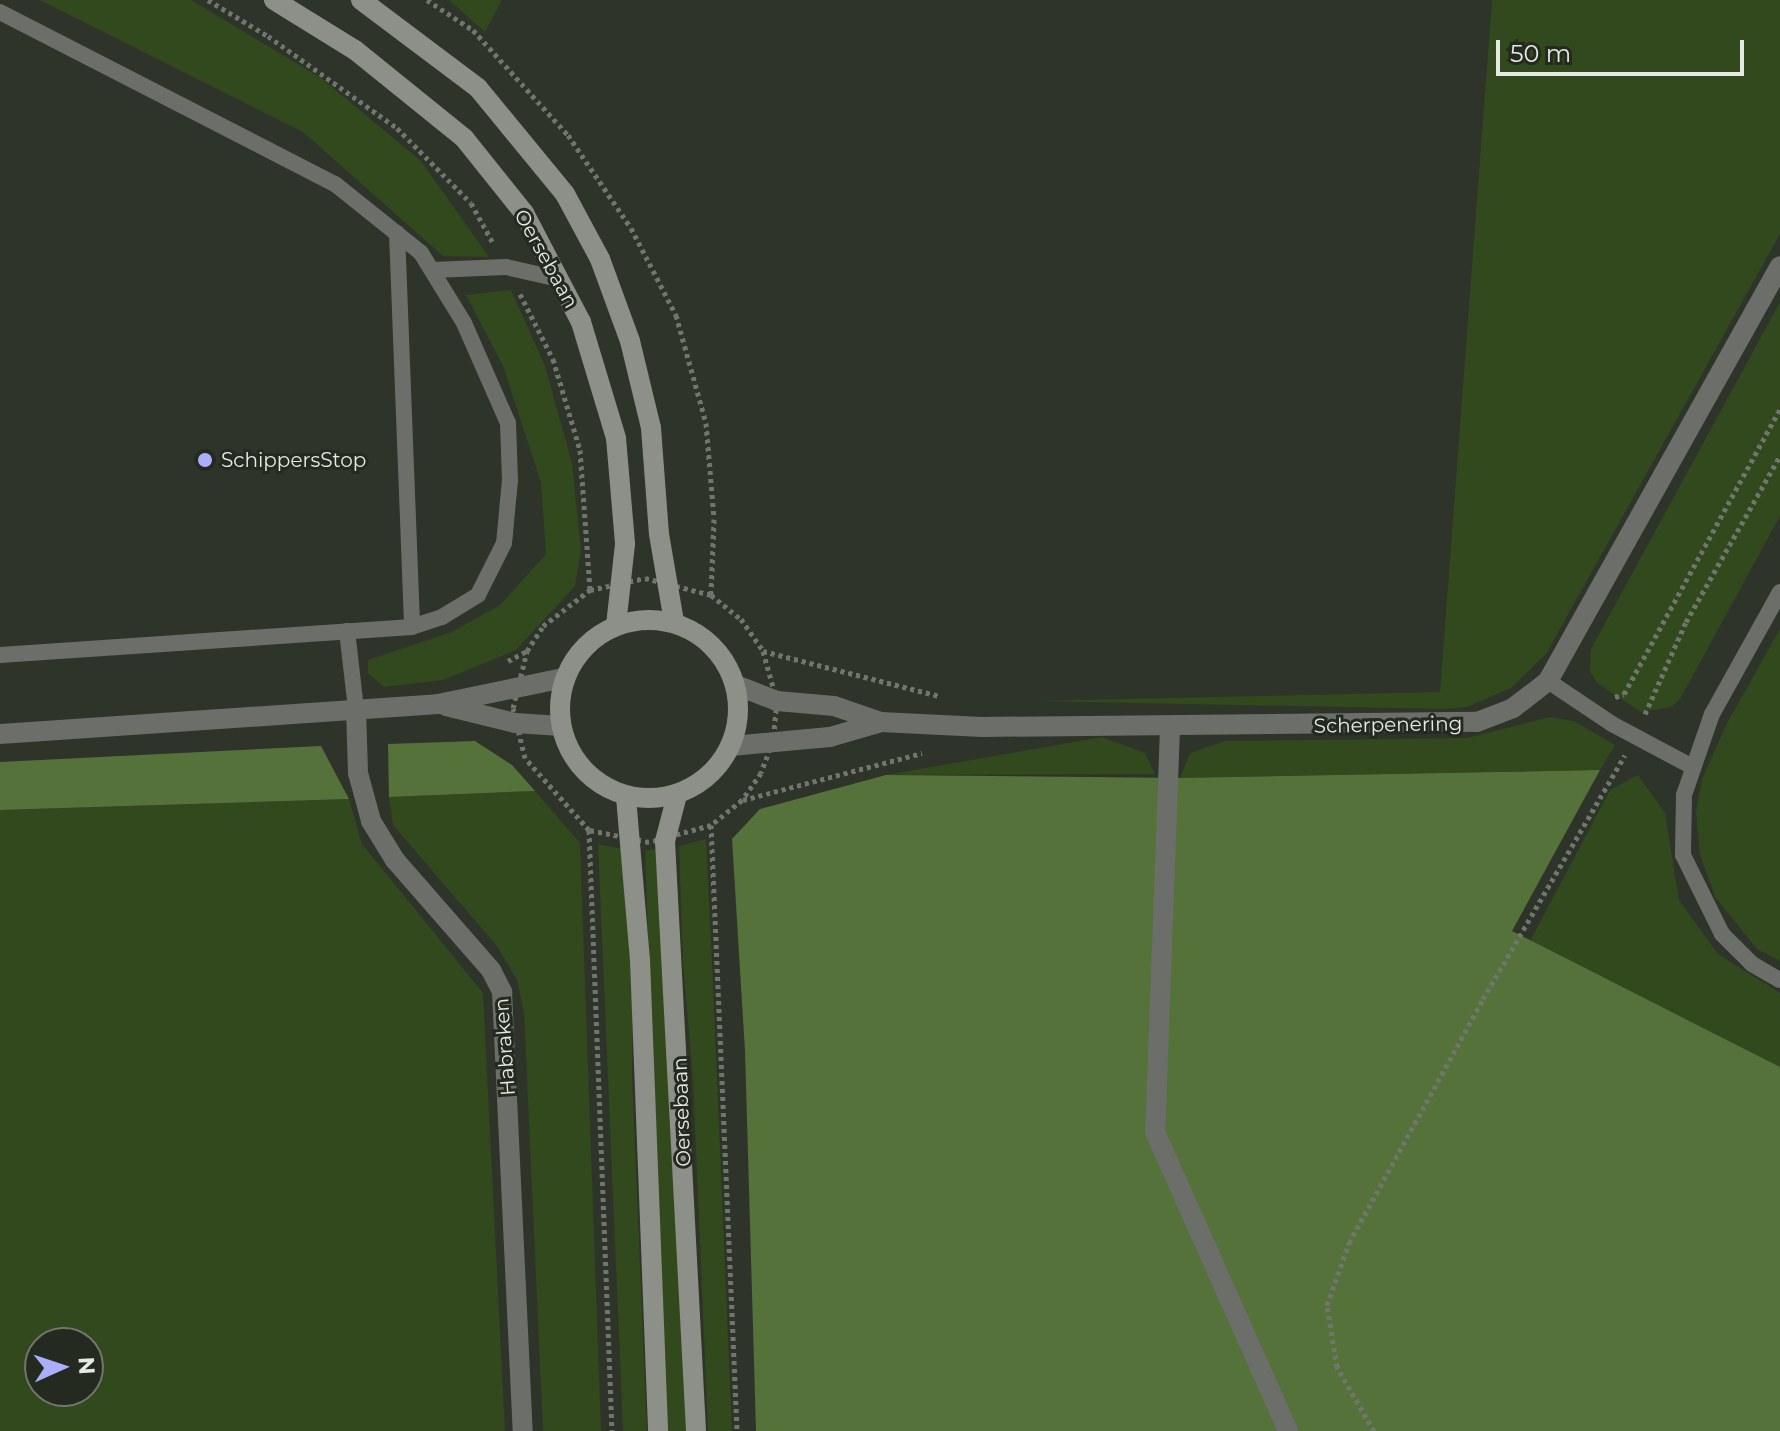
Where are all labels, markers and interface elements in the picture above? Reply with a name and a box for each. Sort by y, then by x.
scale bar [1500,24,1748,74]
text: 50 m [1510,39,1571,68]
street label: Oersebaan [509,205,583,313]
place label: SchippersStop [221,448,366,472]
marker: SchippersStop [196,451,214,469]
street label: Scherpenering [1314,712,1462,738]
street label: Habraken [490,997,520,1097]
street label: Oersebaan [668,1057,696,1167]
north arrow [24,1327,104,1407]
text: N [73,1356,100,1375]

